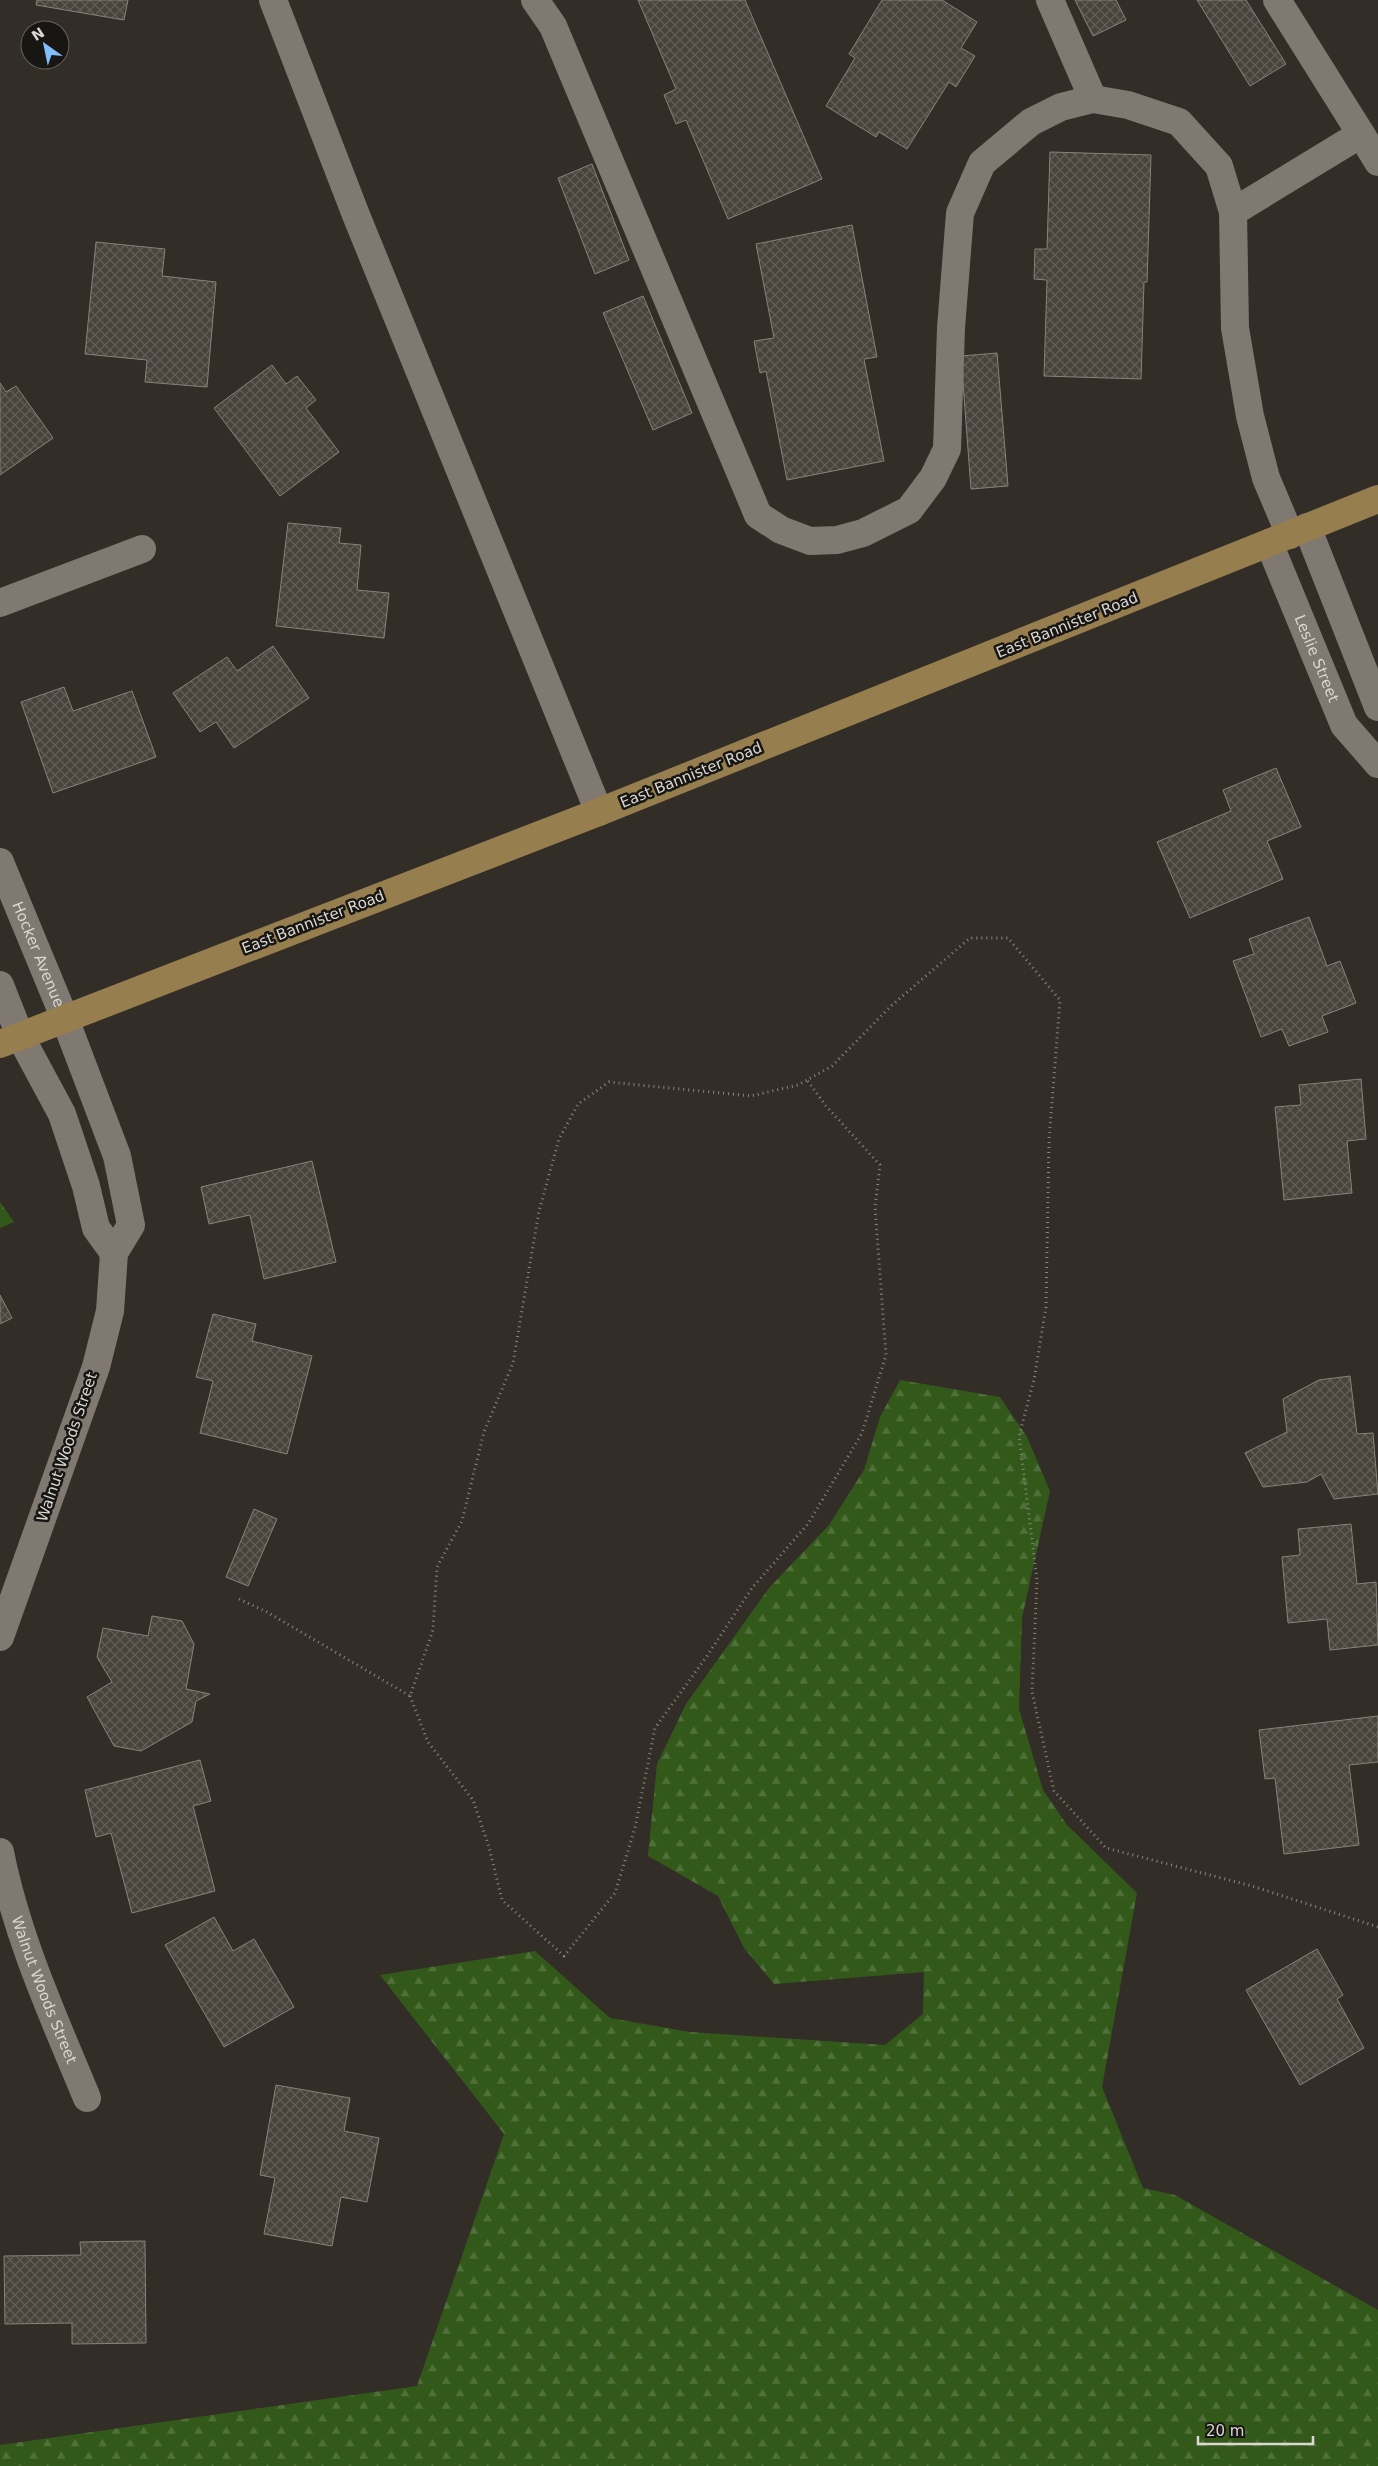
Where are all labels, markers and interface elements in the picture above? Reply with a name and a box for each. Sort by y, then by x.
north arrow [20,20,70,70]
text: N [29,24,47,44]
street label: East Bannister Road [993,588,1141,662]
street label: Leslie Street [1291,612,1343,705]
street label: East Bannister Road [617,738,765,812]
street label: East Bannister Road [239,886,387,958]
street label: Hocker Avenue [8,899,68,1010]
street label: Walnut Woods Street [33,1370,101,1524]
street label: Walnut Woods Street [8,1914,81,2067]
scale bar [1198,2414,1313,2446]
text: 20 m [1206,2422,1244,2440]

